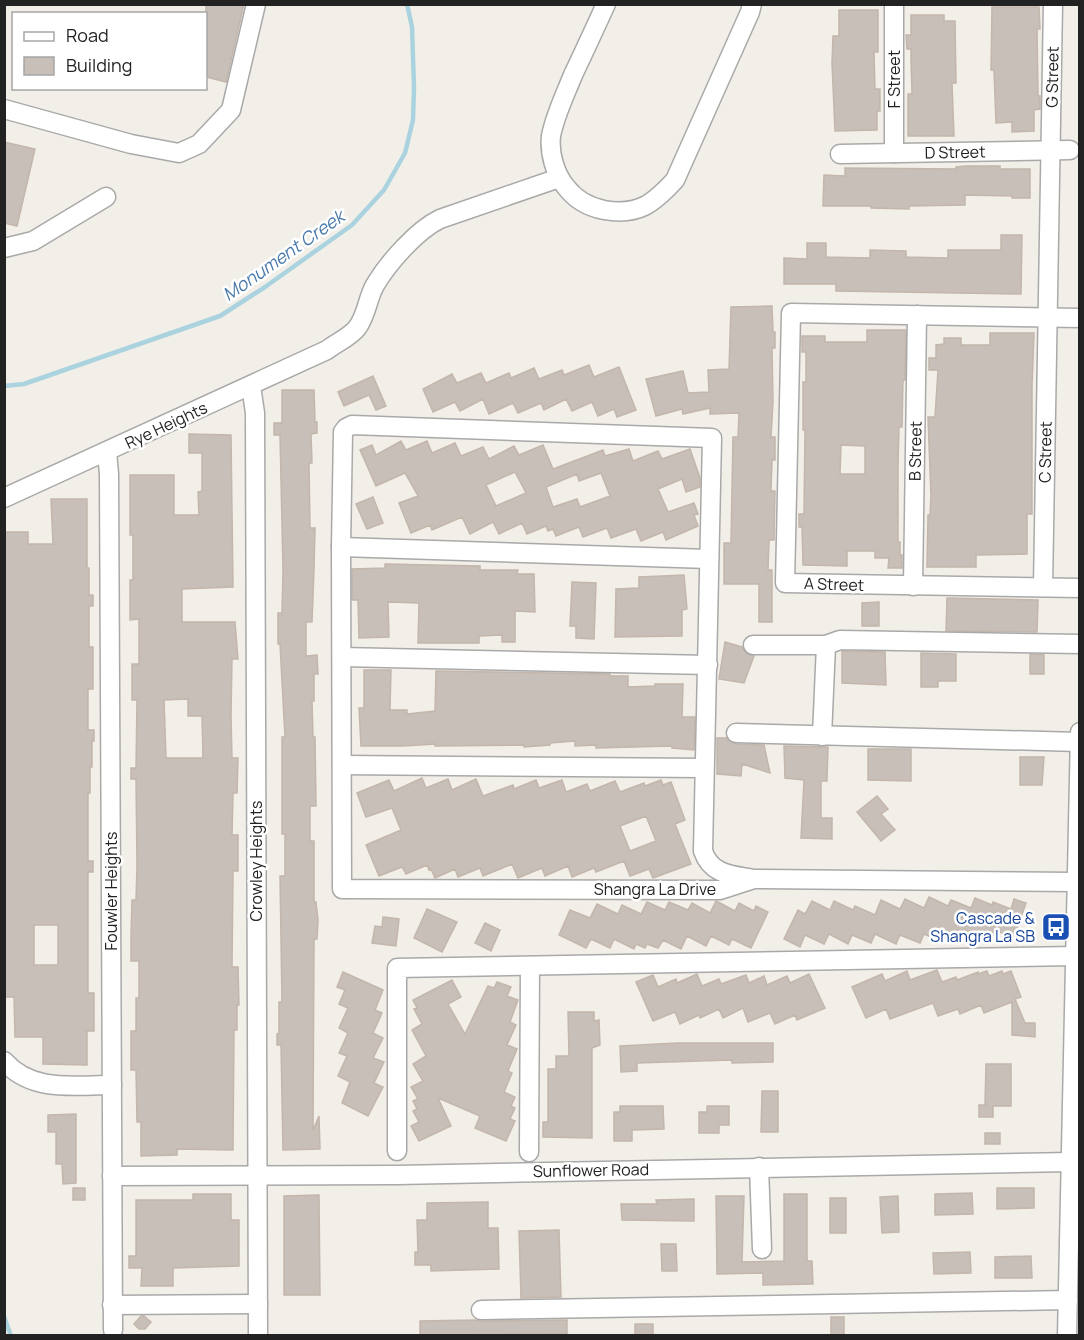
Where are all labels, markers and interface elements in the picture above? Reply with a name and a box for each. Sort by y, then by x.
legend [12,12,207,90]
text: Road [66,23,109,47]
street label: G Street [1040,46,1064,108]
street label: F Street [883,50,905,108]
text: Building [66,53,132,77]
street label: D Street [924,140,986,164]
water label: Monument Creek [217,202,351,306]
street label: Rye Heights [121,396,211,454]
street label: B Street [903,421,927,481]
street label: C Street [1033,421,1057,483]
street label: A Street [803,572,865,596]
street label: Crowley Heights [245,801,267,921]
street label: Fouwler Heights [100,832,122,950]
street label: Shangra La Drive [594,878,716,900]
place label: Cascade & Shangra La SB [930,907,1036,947]
bus stop icon: Cascade & Shangra La SB [1040,911,1072,943]
street label: Sunflower Road [533,1158,649,1182]

